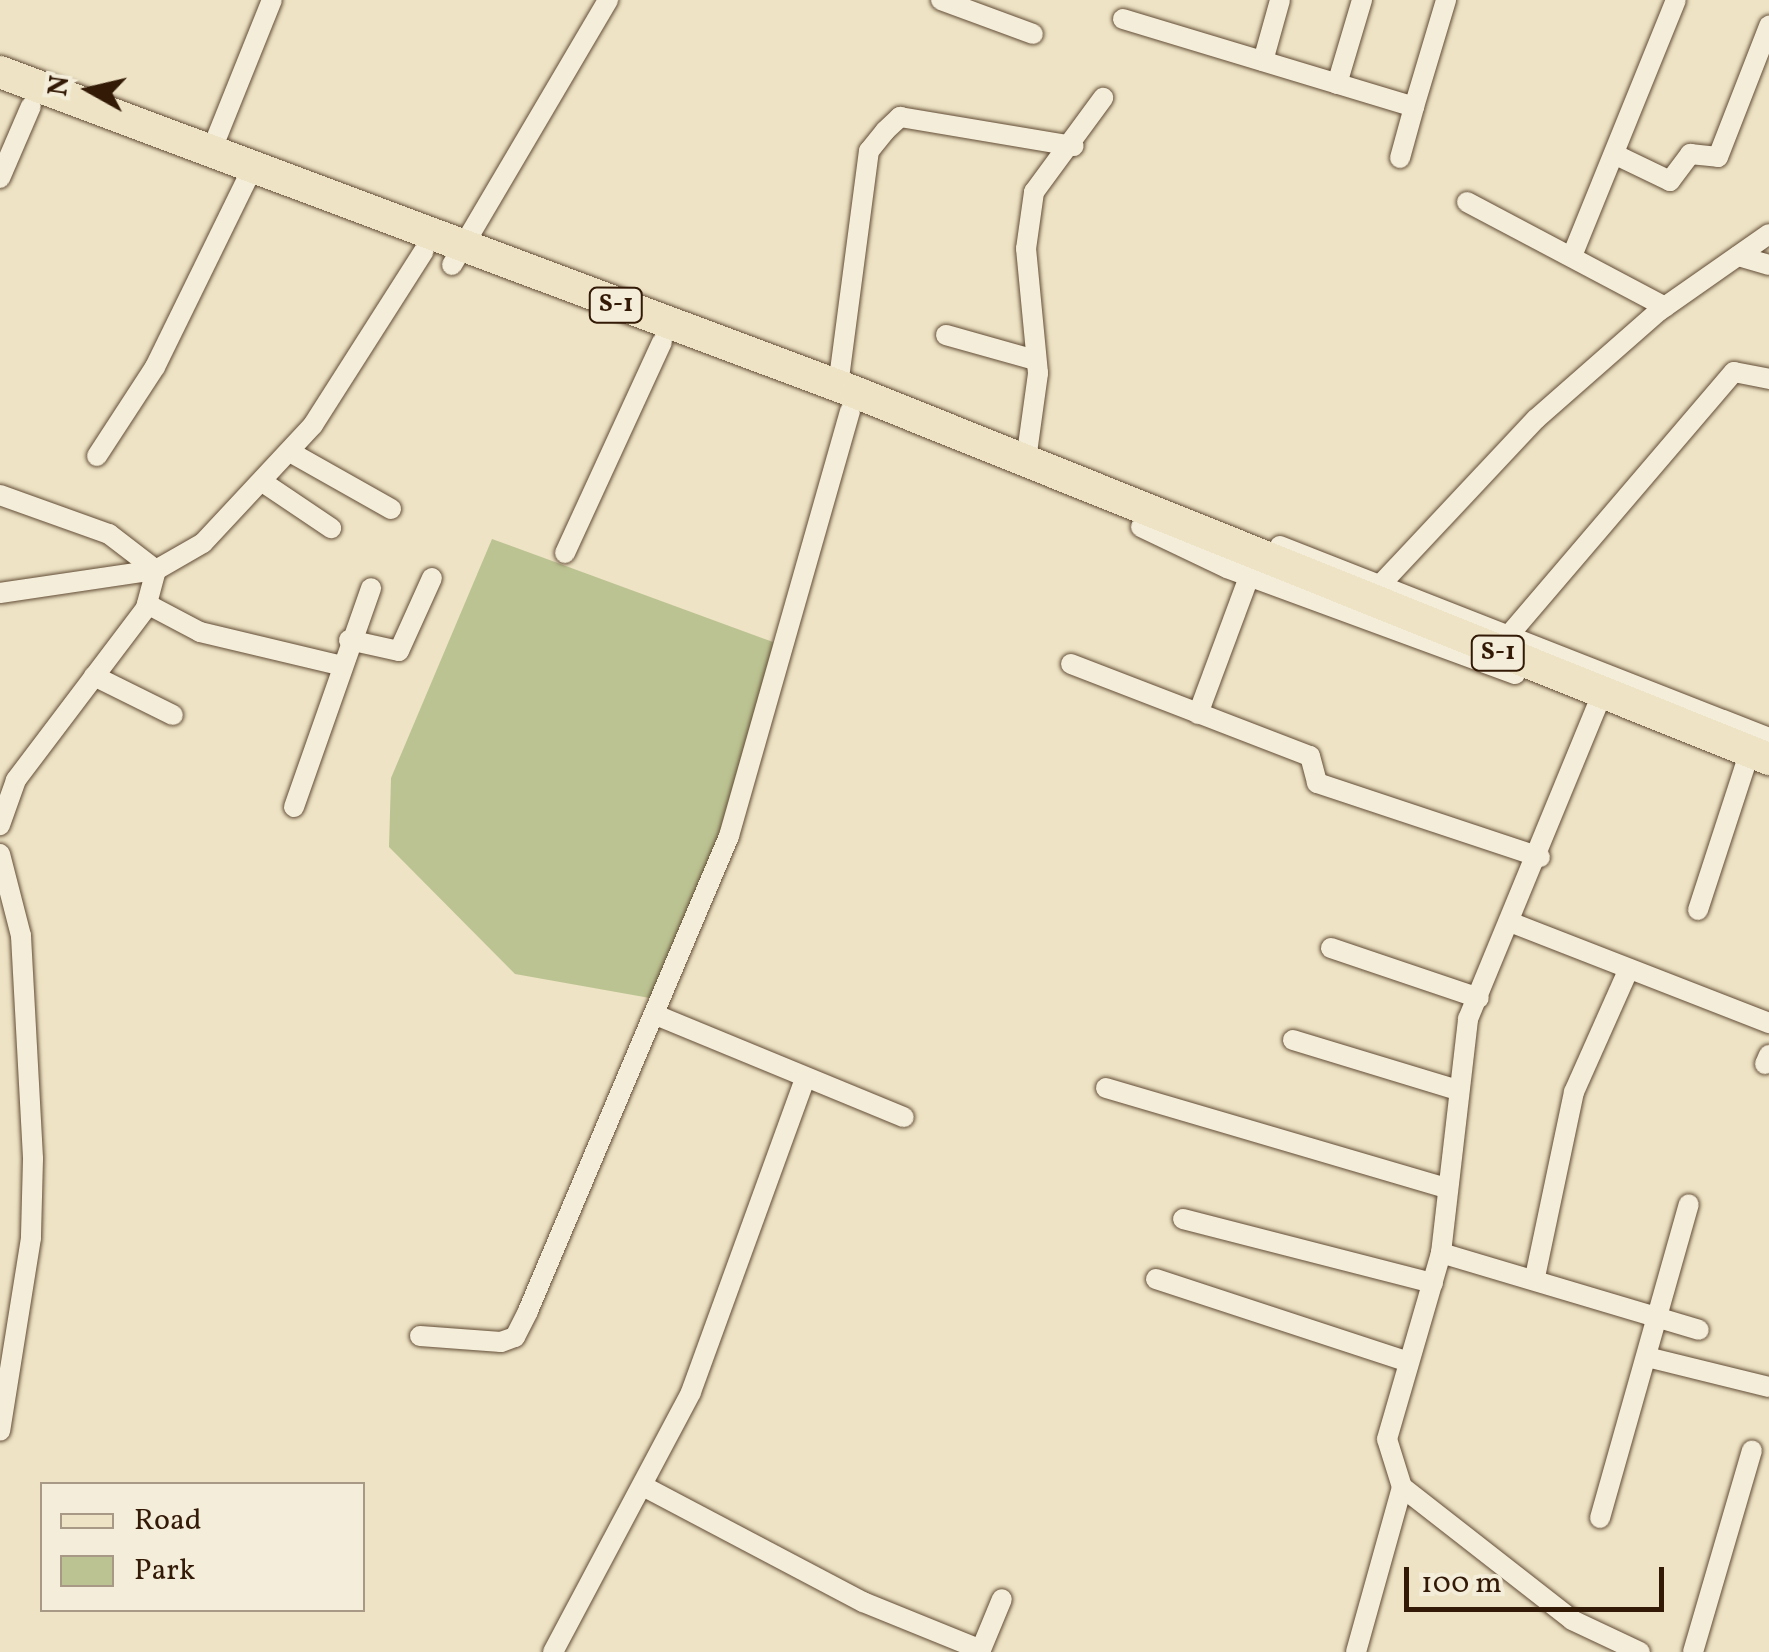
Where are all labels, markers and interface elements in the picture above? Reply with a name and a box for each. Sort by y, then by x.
north arrow [40,40,140,140]
text: N [39,73,81,99]
road number: S-1 [588,285,644,325]
road number: S-1 [1470,633,1526,673]
legend [40,1482,365,1612]
text: Road [134,1500,202,1542]
scale bar [1409,1547,1669,1609]
text: Park [134,1550,195,1592]
text: 100 m [1421,1563,1502,1605]

